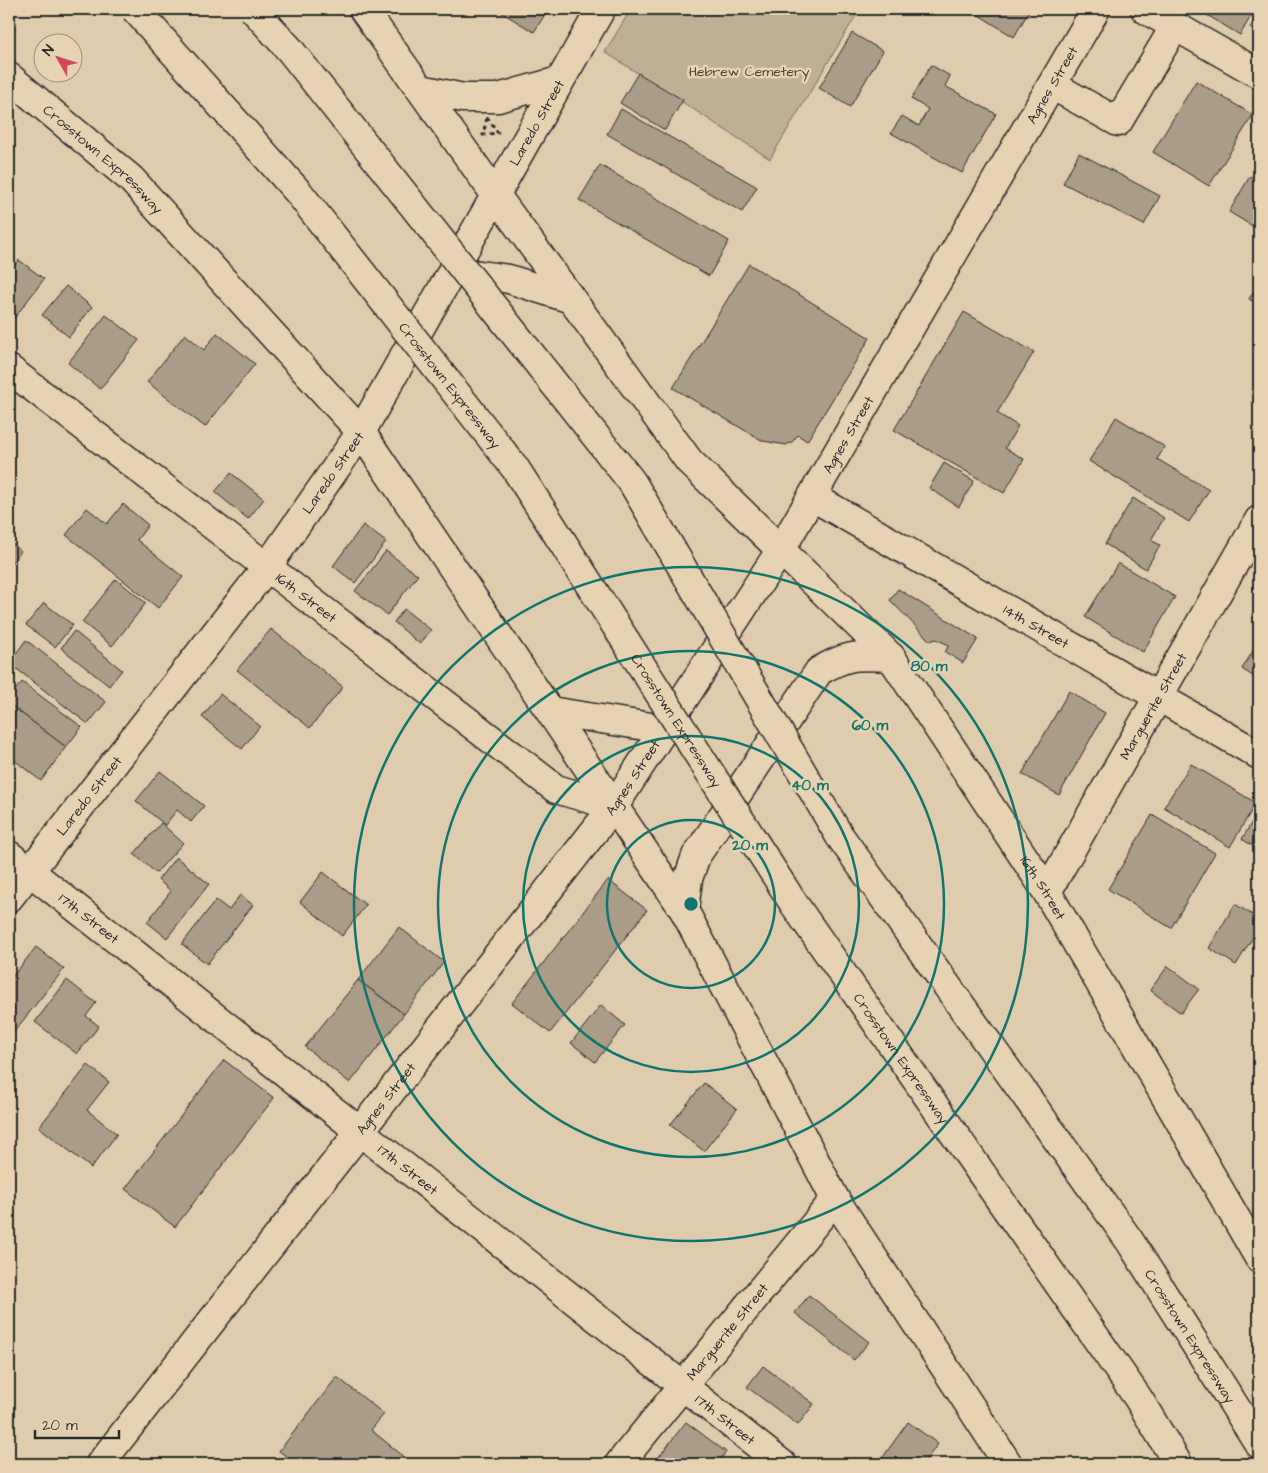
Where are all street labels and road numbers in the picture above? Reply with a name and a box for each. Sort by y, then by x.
street label: Agnes Street [1022,42,1083,128]
street label: Laredo Street [505,76,570,170]
street label: Crosstown Expressway [38,100,167,219]
street label: Crosstown Expressway [393,319,505,453]
street label: Agnes Street [818,392,879,478]
street label: Laredo Street [298,428,370,518]
street label: 16th Street [271,568,341,628]
street label: 14th Street [999,600,1073,654]
street label: Marguerite Street [1115,649,1192,764]
street label: Crosstown Expressway [625,650,726,792]
street label: Agnes Street [601,736,666,820]
street label: Laredo Street [52,752,127,840]
street label: 16th Street [1015,852,1070,924]
street label: 17th Street [54,889,123,949]
street label: Crosstown Expressway [848,989,953,1129]
street label: Agnes Street [352,1058,421,1139]
street label: 17th Street [373,1140,442,1200]
street label: Crosstown Expressway [1139,1266,1240,1408]
street label: Marguerite Street [682,1279,774,1385]
street label: 17th Street [690,1390,759,1450]

